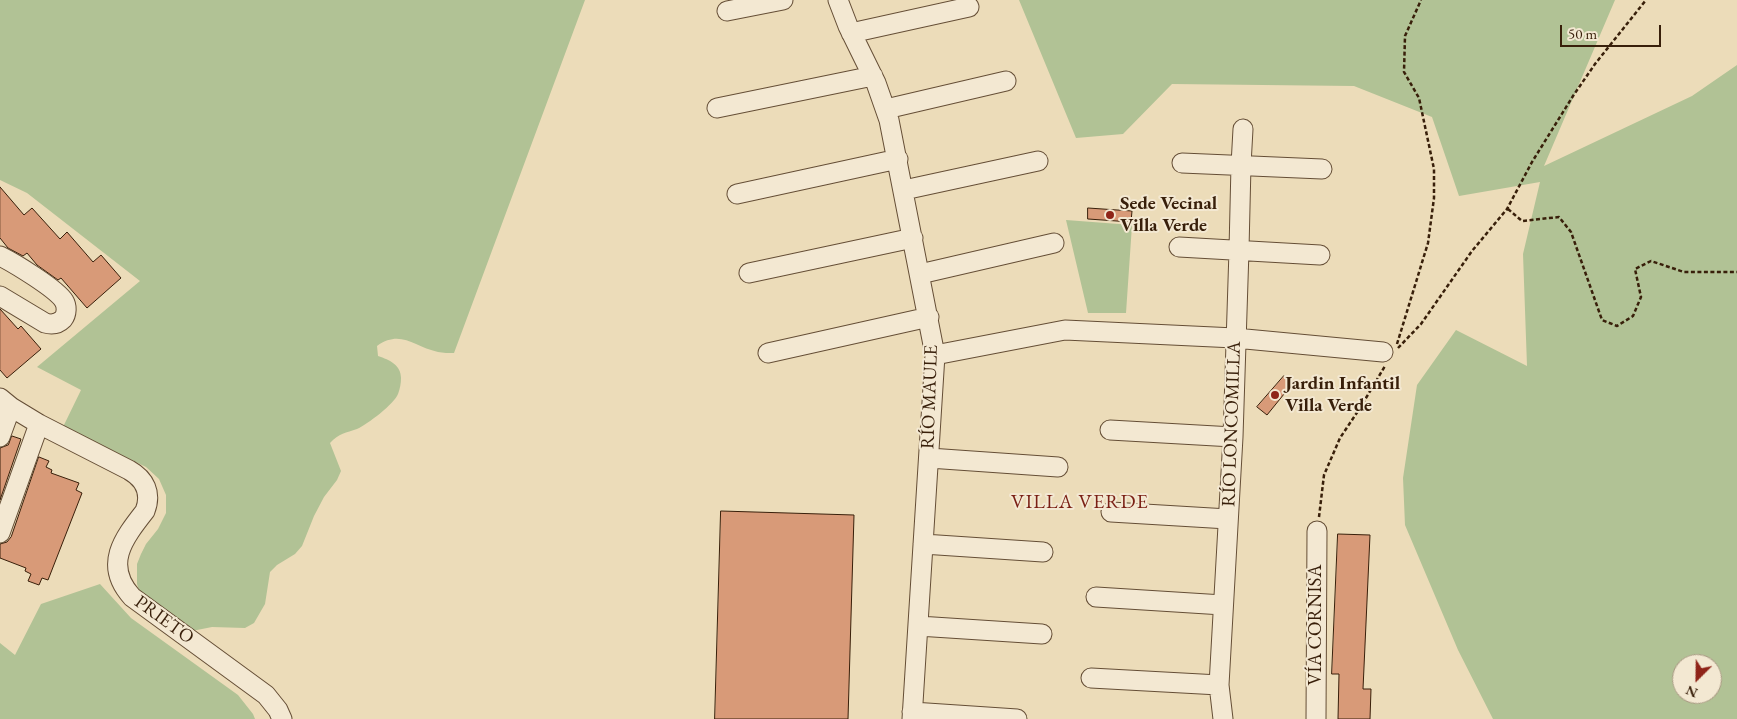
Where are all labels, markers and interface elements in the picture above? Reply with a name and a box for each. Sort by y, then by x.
scale bar [1562,15,1663,47]
text: 50 m [1568,24,1597,43]
place label: Sede Vecinal Villa Verde [1120,193,1217,237]
marker: Sede Vecinal Villa Verde [1104,209,1116,221]
street label: RÍO LONCOMILLA [1218,341,1246,507]
street label: RÍO MAULE [917,344,943,450]
place label: Jardin Infantil Villa Verde [1285,373,1400,417]
marker: Jardin Infantil Villa Verde [1269,389,1281,401]
district label: VILLA VERDE [1010,491,1150,515]
street label: VÍA CORNISA [1305,564,1327,686]
street label: PRIETO [130,591,198,649]
north arrow [1672,654,1722,704]
text: N [1683,681,1700,702]

